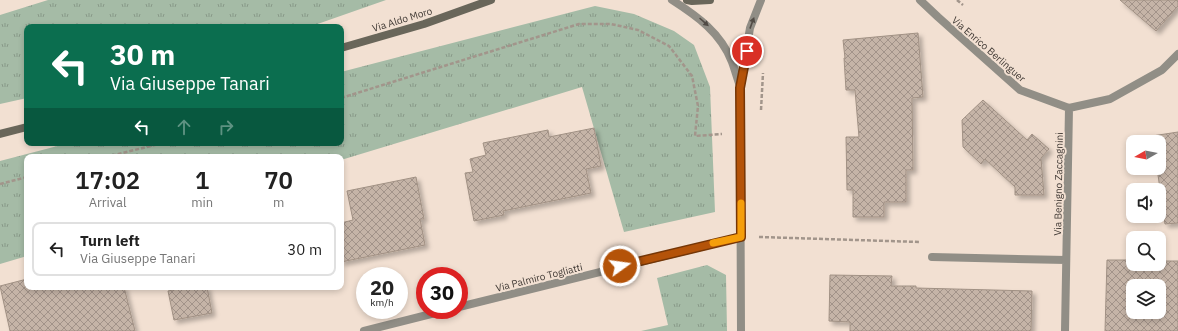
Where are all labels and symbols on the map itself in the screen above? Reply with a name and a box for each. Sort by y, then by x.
street label: Via Aldo Moro [371,4,434,35]
street label: Via Enrico Berlinguer [949,14,1028,85]
one-way arrow [750,16,756,28]
one-way arrow [699,18,709,27]
pin [730,34,764,68]
street label: Via Benigno Zaccagnini [1051,132,1066,236]
north arrow [1126,135,1166,175]
position arrow [599,245,641,287]
street label: Via Palmiro Togliatti [494,260,584,295]
speed limit sign: 30 [416,267,468,319]

